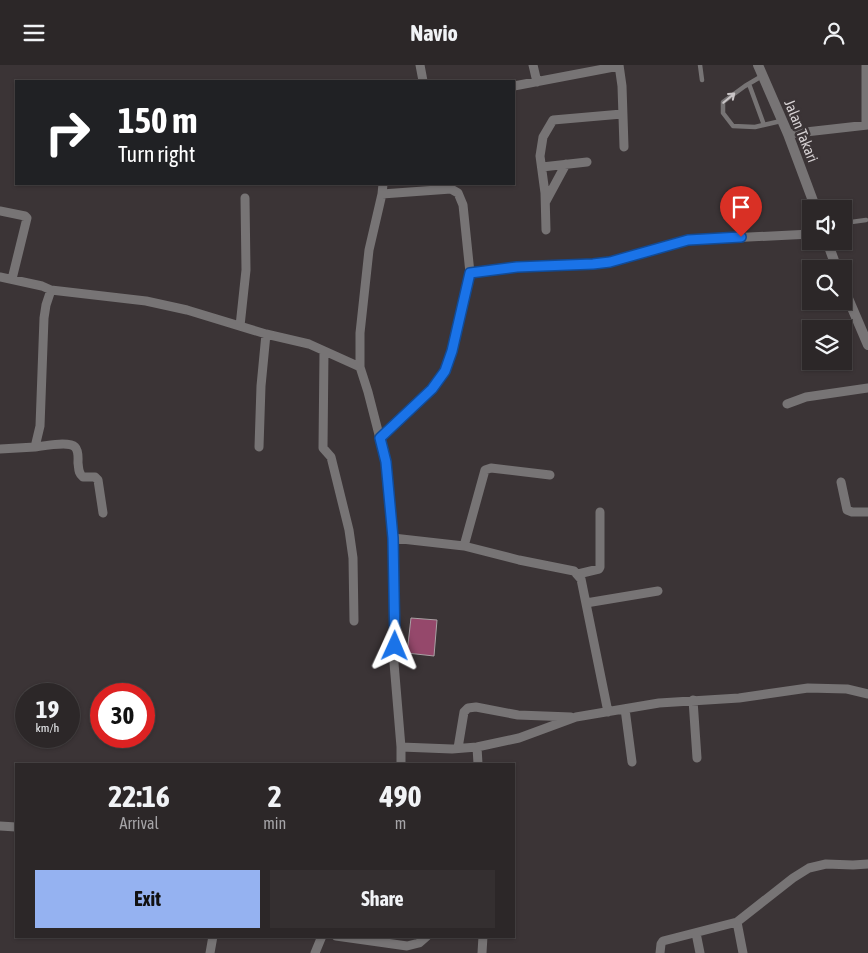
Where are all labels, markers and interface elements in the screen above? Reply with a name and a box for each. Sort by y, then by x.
icon: menu [20,19,48,47]
icon: person [820,19,848,47]
text: Navio [410,20,458,46]
one-way arrow [723,93,736,104]
street label: Jalan Takari [781,97,822,165]
icon: right [35,100,100,165]
text: 150 m [118,100,197,140]
text: Turn right [118,141,195,167]
pin [720,186,762,237]
icon: arrive [727,193,755,221]
map controls [802,200,852,370]
button: sound [802,200,852,250]
button: search [802,260,852,310]
button: layers [802,320,852,370]
position arrow [368,619,420,671]
speed limit sign: 30 [90,683,155,748]
text: 19 [36,695,59,723]
text: km/h [36,721,59,735]
text: 22:16 [108,779,170,813]
text: 2 [268,779,282,813]
text: 490 [379,779,422,813]
text: Arrival [120,814,159,832]
text: min [263,814,286,832]
text: m [395,814,406,832]
button: Exit [35,870,260,928]
button: Share [270,870,495,928]

